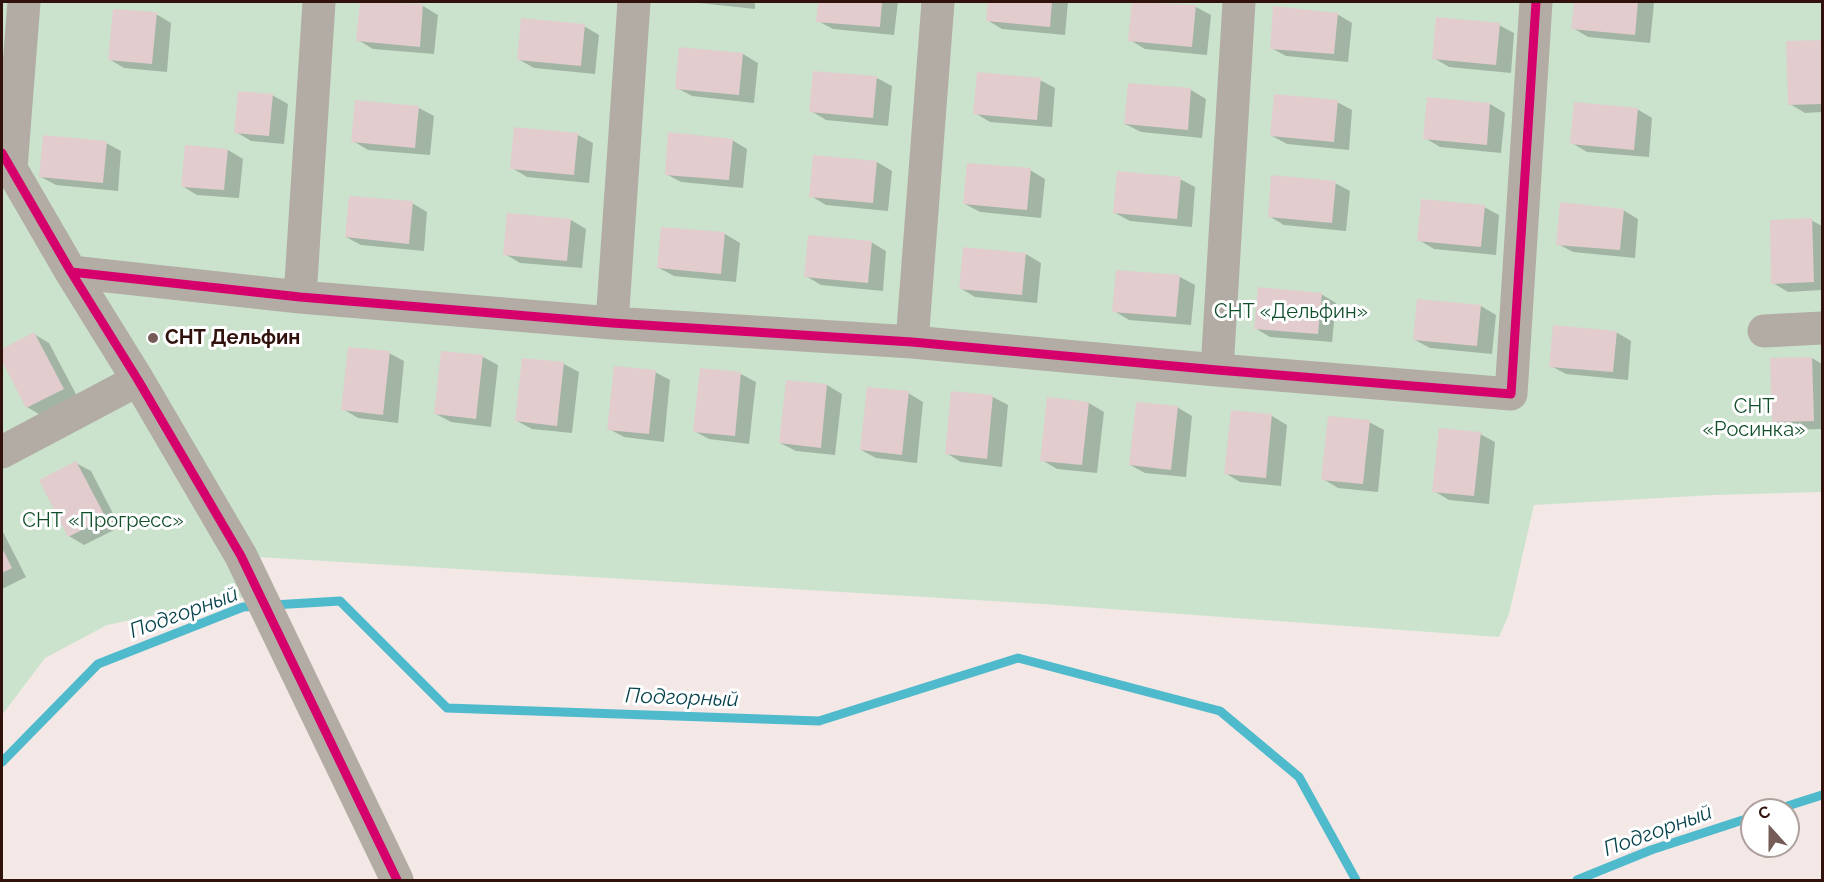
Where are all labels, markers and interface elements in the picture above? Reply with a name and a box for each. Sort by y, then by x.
park label: СНТ «Дельфин» [1214,300,1368,324]
place label: СНТ Дельфин [165,326,300,350]
marker: СНТ Дельфин [146,331,160,345]
park label: СНТ «Росинка» [1702,395,1806,442]
park label: СНТ «Прогресс» [22,509,184,533]
water label: Подгорный [126,582,242,644]
water label: Подгорный [625,683,739,713]
north arrow [1740,798,1800,858]
water label: Подгорный [1600,800,1716,862]
text: С [1756,802,1773,823]

